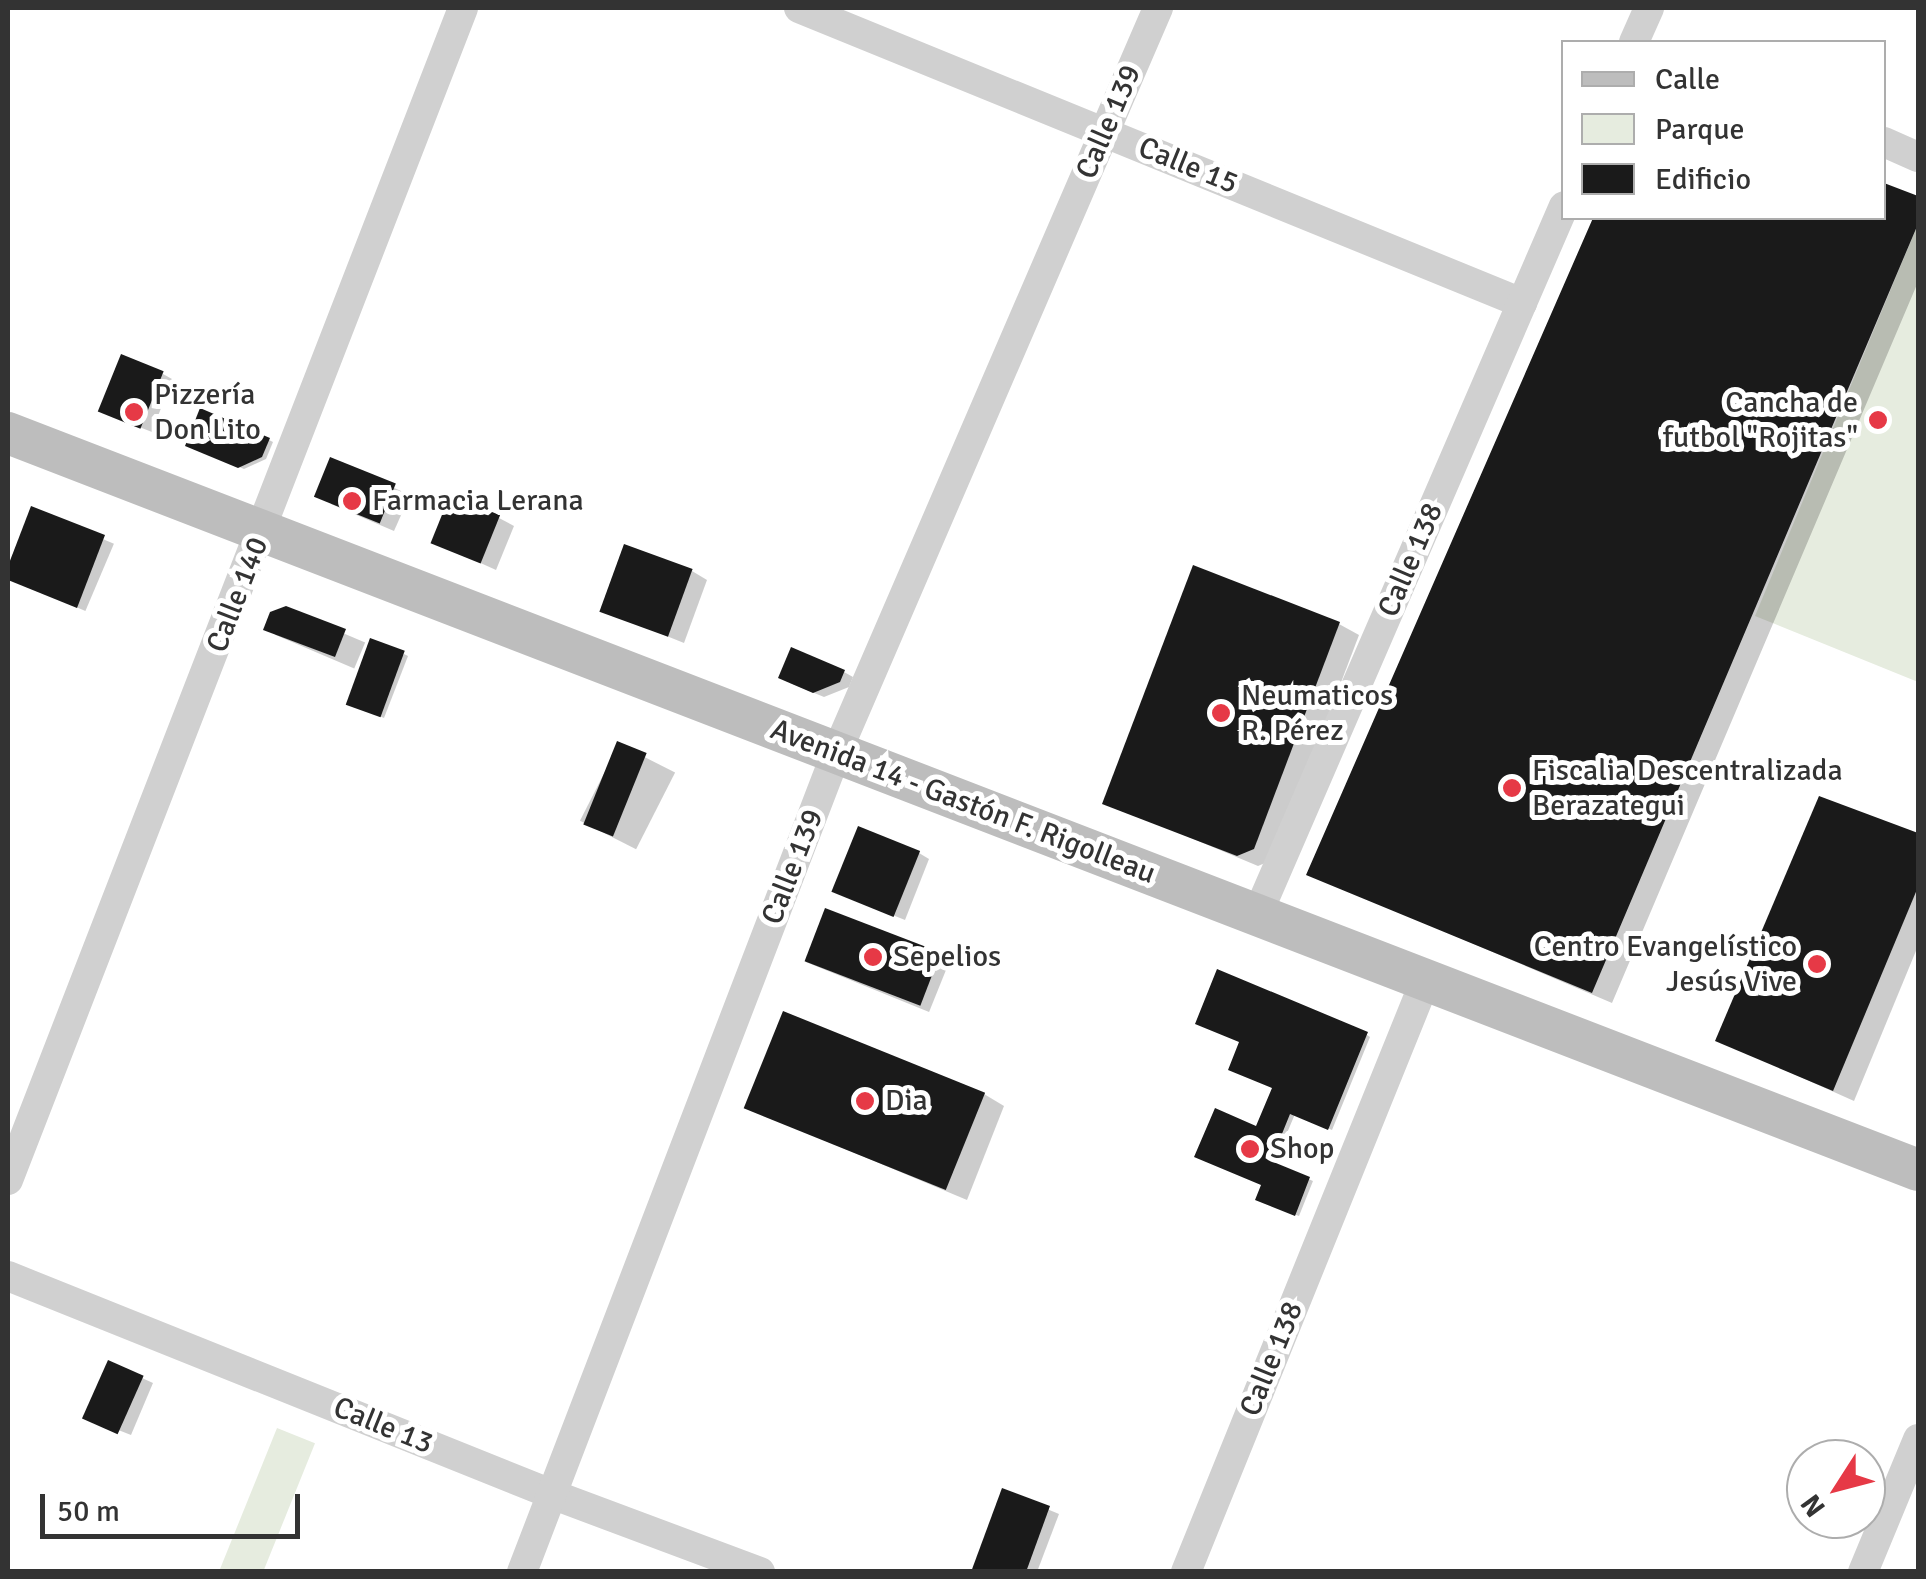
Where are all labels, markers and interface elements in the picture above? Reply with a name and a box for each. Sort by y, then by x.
legend [1561,40,1886,220]
street label: Calle 139 [1069,60,1149,184]
text: Calle [1655,61,1720,98]
text: Parque [1655,111,1745,148]
street label: Calle 15 [1133,130,1243,202]
text: Edificio [1655,161,1751,198]
place label: Pizzería Don Lito [154,377,261,448]
place label: Cancha de futbol "Rojitas" [1663,385,1858,456]
marker: Pizzería Don Lito [123,401,145,423]
marker: Cancha de futbol "Rojitas" [1867,409,1889,431]
place label: Farmacia Lerana [372,483,584,519]
marker: Farmacia Lerana [341,490,363,512]
street label: Calle 138 [1371,498,1451,622]
street label: Calle 140 [200,532,276,658]
place label: Neumaticos R. Pérez [1241,678,1393,748]
marker: Neumaticos R. Pérez [1210,702,1232,724]
street label: Avenida 14 - Gastón F. Rigolleau [765,712,1161,892]
place label: Fiscalia Descentralizada Berazategui [1532,753,1843,824]
marker: Fiscalia Descentralizada Berazategui [1501,777,1523,799]
street label: Calle 139 [755,804,831,930]
place label: Centro Evangelístico Jesús Vive [1534,929,1797,1000]
place label: Sepelios [893,939,1001,975]
marker: Sepelios [862,946,884,968]
marker: Centro Evangelístico Jesús Vive [1806,953,1828,975]
place label: Dia [885,1083,928,1119]
marker: Dia [854,1090,876,1112]
place label: Shop [1270,1131,1334,1167]
marker: Shop [1239,1138,1261,1160]
street label: Calle 138 [1233,1296,1311,1422]
street label: Calle 13 [328,1390,438,1462]
north arrow [1786,1439,1886,1539]
scale bar [45,1474,305,1536]
text: N [1794,1488,1833,1523]
text: 50 m [57,1493,120,1530]

